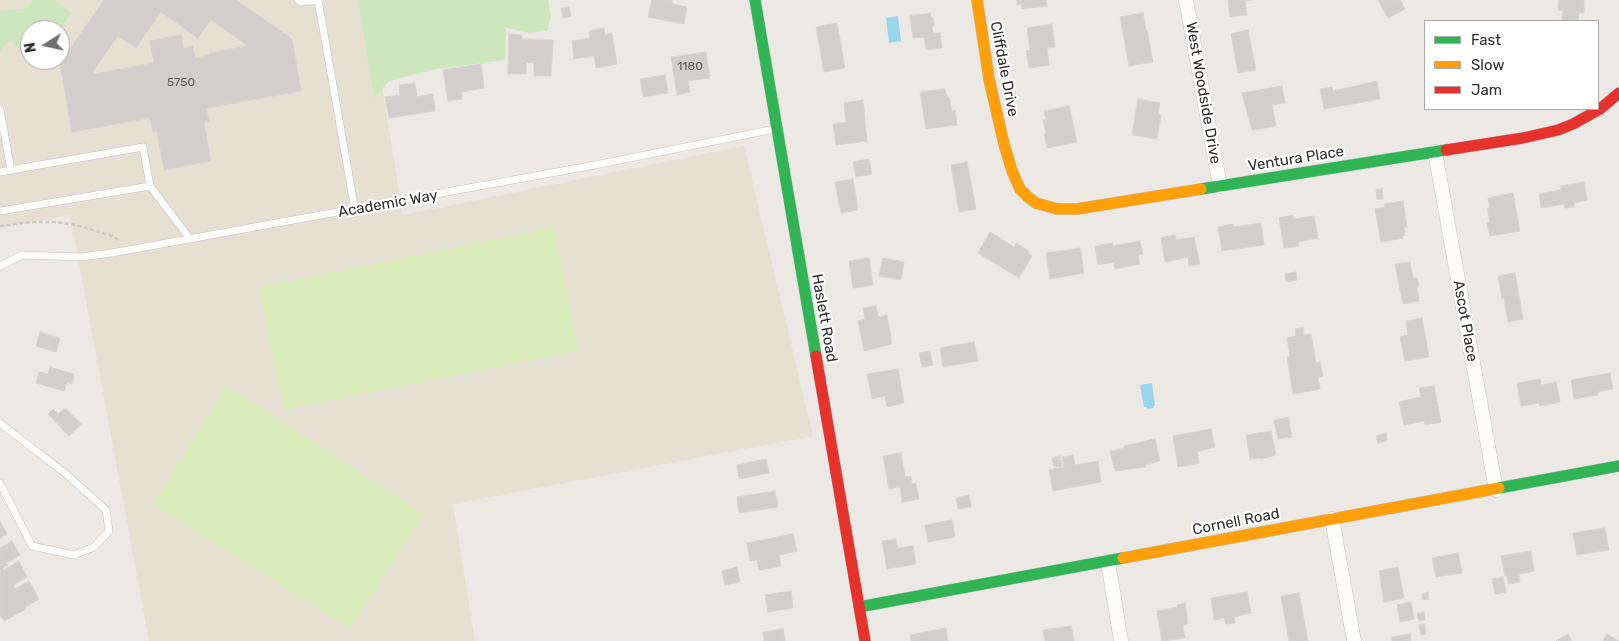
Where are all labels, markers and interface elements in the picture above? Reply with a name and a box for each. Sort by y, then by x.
north arrow [20,20,70,70]
street label: Cliffdale Drive [986,20,1022,118]
legend [1424,20,1599,110]
street label: West Woodside Drive [1182,21,1224,165]
text: Fast [1471,31,1501,49]
text: N [21,41,40,54]
text: Slow [1471,56,1504,74]
house number: 1180 [677,60,703,74]
house number: 5750 [167,76,195,90]
text: Jam [1471,81,1502,99]
street label: Ventura Place [1247,143,1345,175]
street label: Academic Way [337,186,439,222]
street label: Haslett Road [807,272,841,364]
street label: Ascot Place [1449,279,1481,363]
street label: Cornell Road [1191,505,1281,539]

